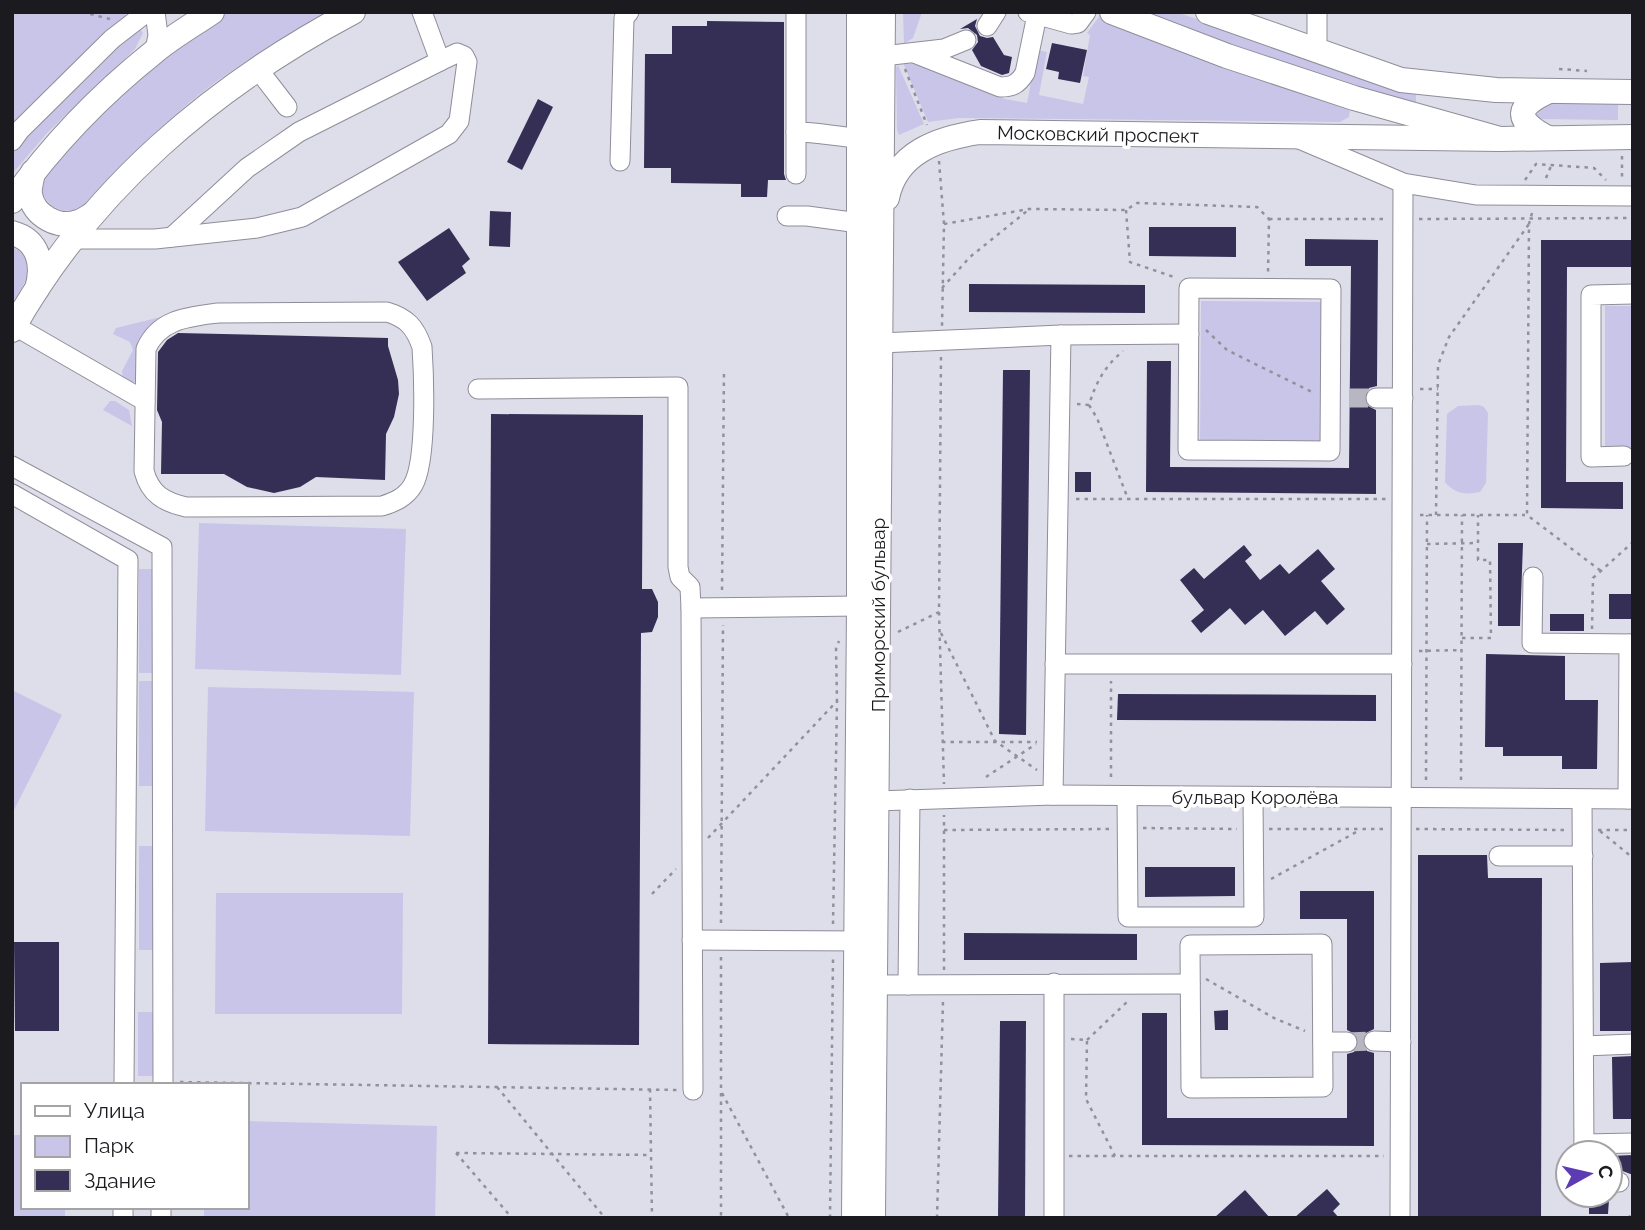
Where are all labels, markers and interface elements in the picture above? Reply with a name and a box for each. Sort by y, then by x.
street label: Московский проспект [997,121,1199,147]
street label: Приморский бульвар [867,518,889,712]
street label: бульвар Королёва [1172,786,1338,808]
legend [21,1083,248,1209]
text: Улица [84,1098,145,1123]
text: Парк [84,1133,134,1158]
north arrow [1554,1139,1624,1209]
text: С [1594,1164,1618,1180]
text: Здание [84,1168,156,1193]

